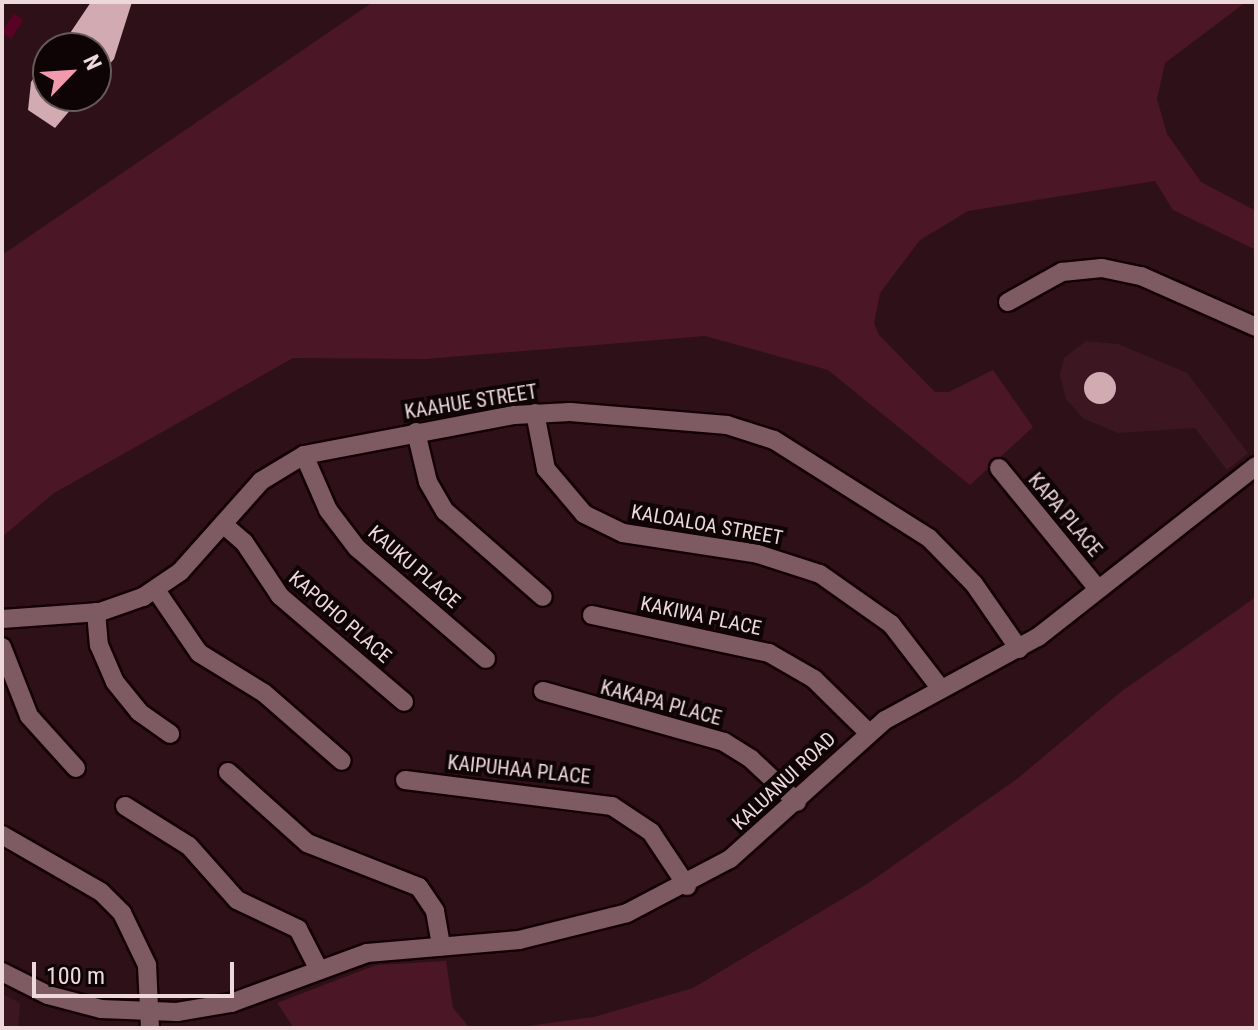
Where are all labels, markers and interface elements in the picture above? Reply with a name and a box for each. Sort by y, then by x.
north arrow [32,32,112,112]
text: N [78,51,107,74]
street label: KAAHUE STREET [403,380,539,424]
street label: KAPA PLACE [1023,468,1107,562]
street label: KALOALOA STREET [629,500,785,550]
street label: KAUKU PLACE [363,521,465,613]
street label: KAPOHO PLACE [284,566,396,668]
street label: KAKIWA PLACE [638,591,764,641]
street label: KAKAPA PLACE [598,675,724,731]
street label: KALUANUI ROAD [727,727,841,835]
street label: KAIPUHAA PLACE [446,751,592,789]
scale bar [36,946,238,996]
text: 100 m [46,962,105,990]

